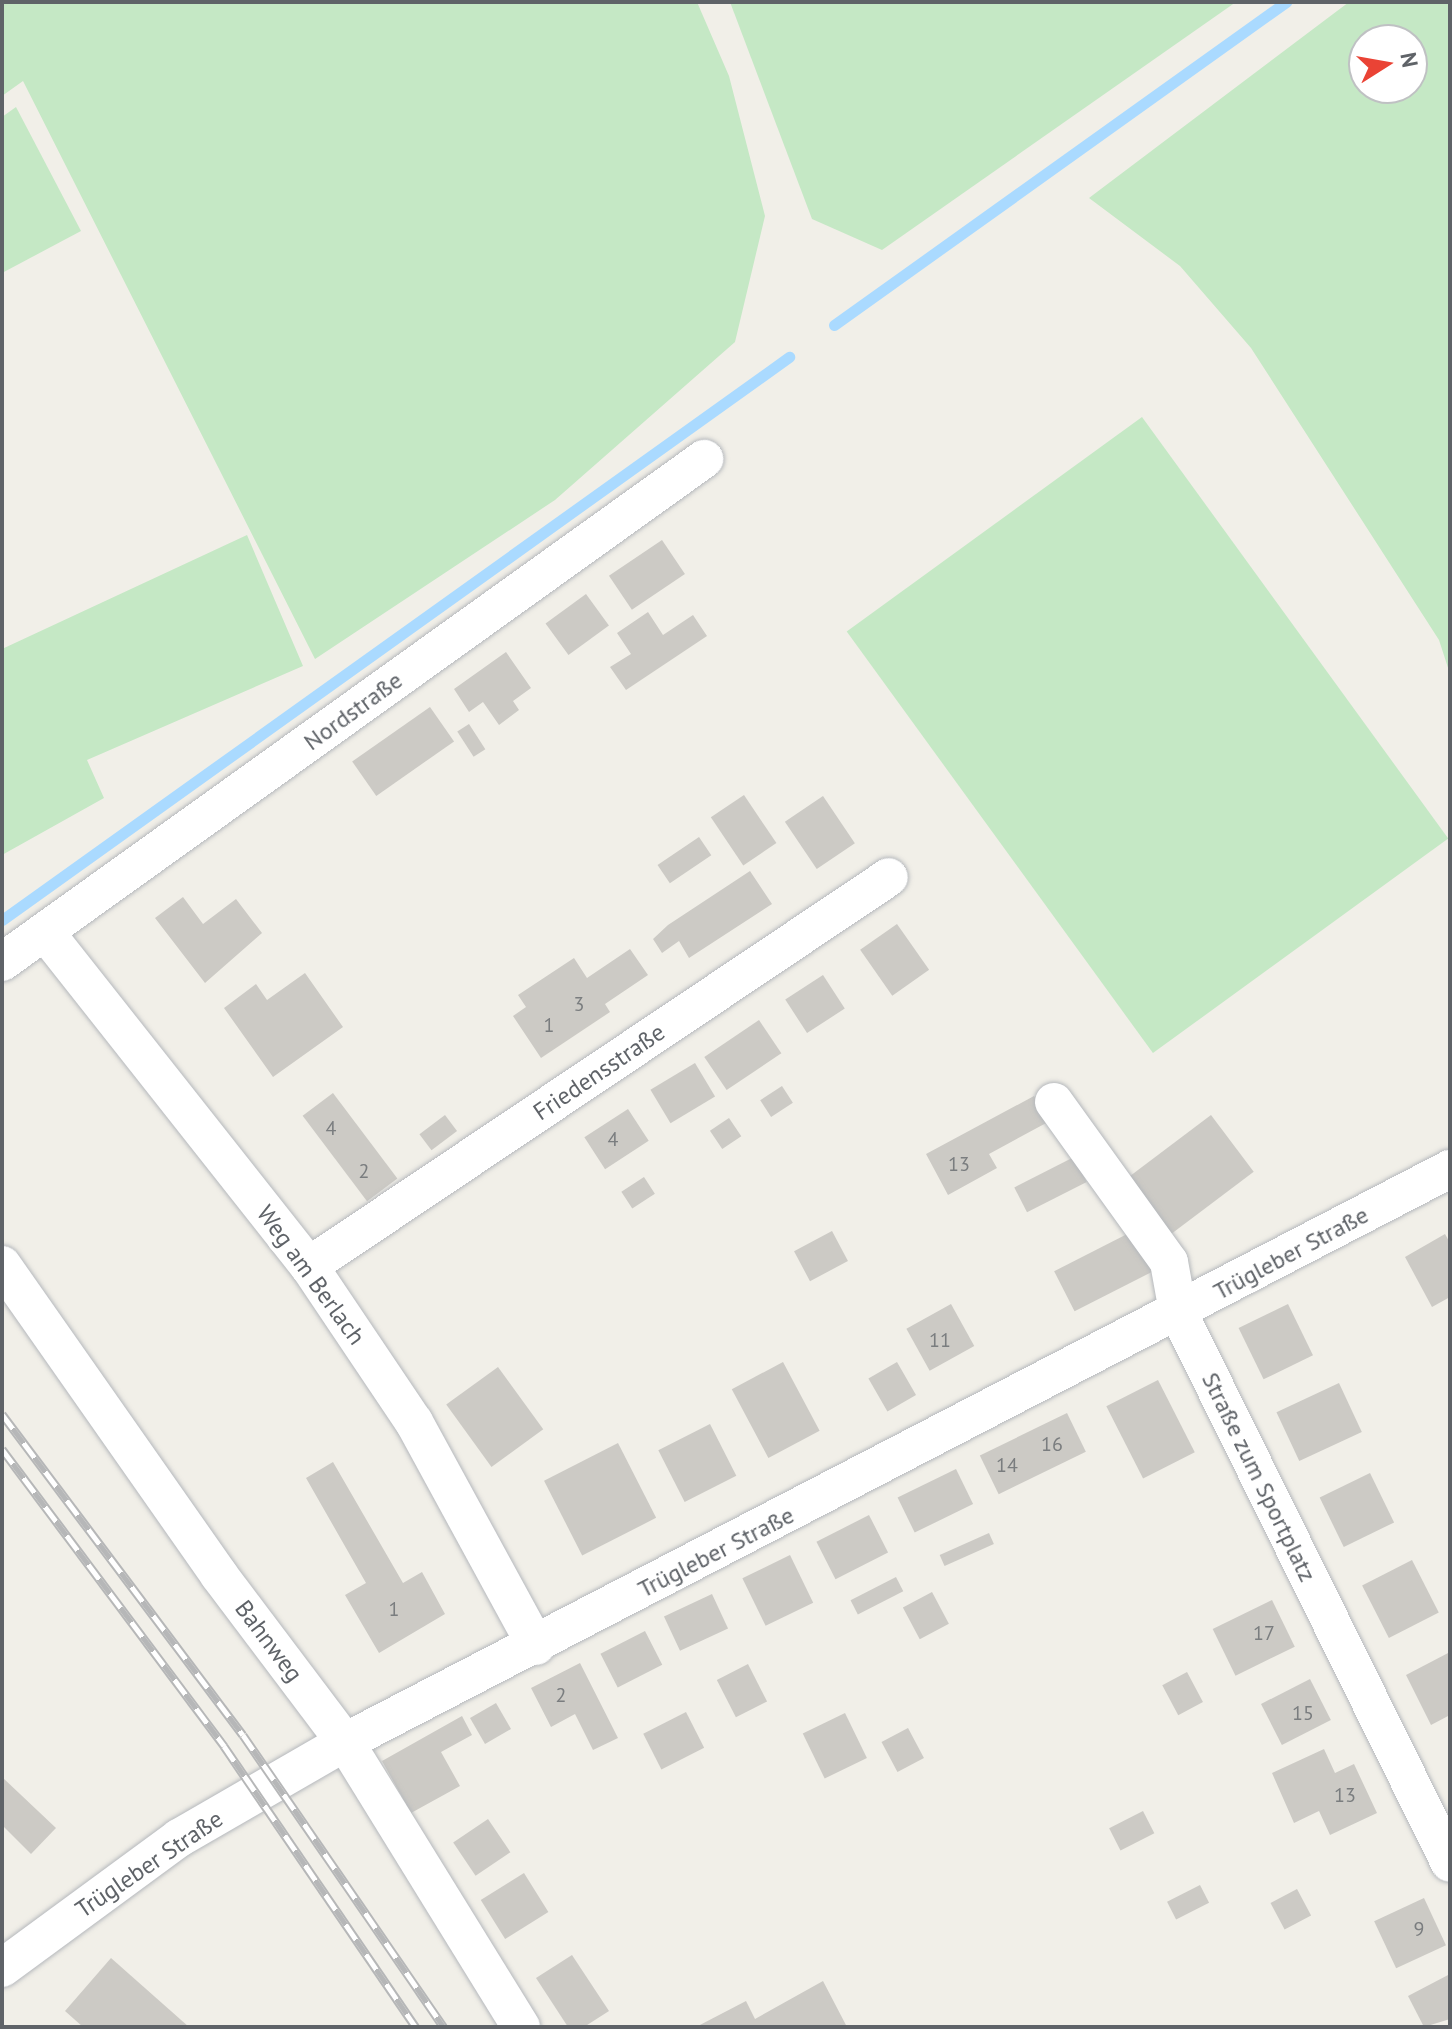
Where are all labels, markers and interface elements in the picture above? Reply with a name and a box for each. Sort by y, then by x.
north arrow [1348,24,1428,104]
text: N [1394,50,1425,70]
street label: Nordstraße [298,666,408,756]
house number: 3 [574,992,584,1016]
house number: 1 [544,1013,554,1037]
street label: Friedensstraße [528,1017,670,1127]
house number: 4 [326,1116,336,1140]
house number: 4 [608,1127,618,1151]
house number: 13 [948,1152,970,1176]
house number: 2 [359,1159,369,1183]
street label: Weg am Berlach [251,1200,371,1350]
street label: Trügleber Straße [1209,1200,1373,1306]
house number: 11 [929,1328,951,1352]
street label: Straße zum Sportplatz [1196,1367,1322,1587]
house number: 16 [1041,1432,1063,1456]
house number: 14 [996,1453,1018,1477]
street label: Trügleber Straße [633,1500,799,1604]
street label: Bahnweg [229,1595,309,1687]
house number: 1 [389,1597,399,1621]
house number: 17 [1253,1621,1275,1645]
house number: 2 [556,1683,566,1707]
house number: 15 [1292,1701,1314,1725]
house number: 13 [1334,1783,1356,1807]
street label: Trügleber Straße [70,1804,228,1924]
house number: 9 [1414,1917,1424,1941]

